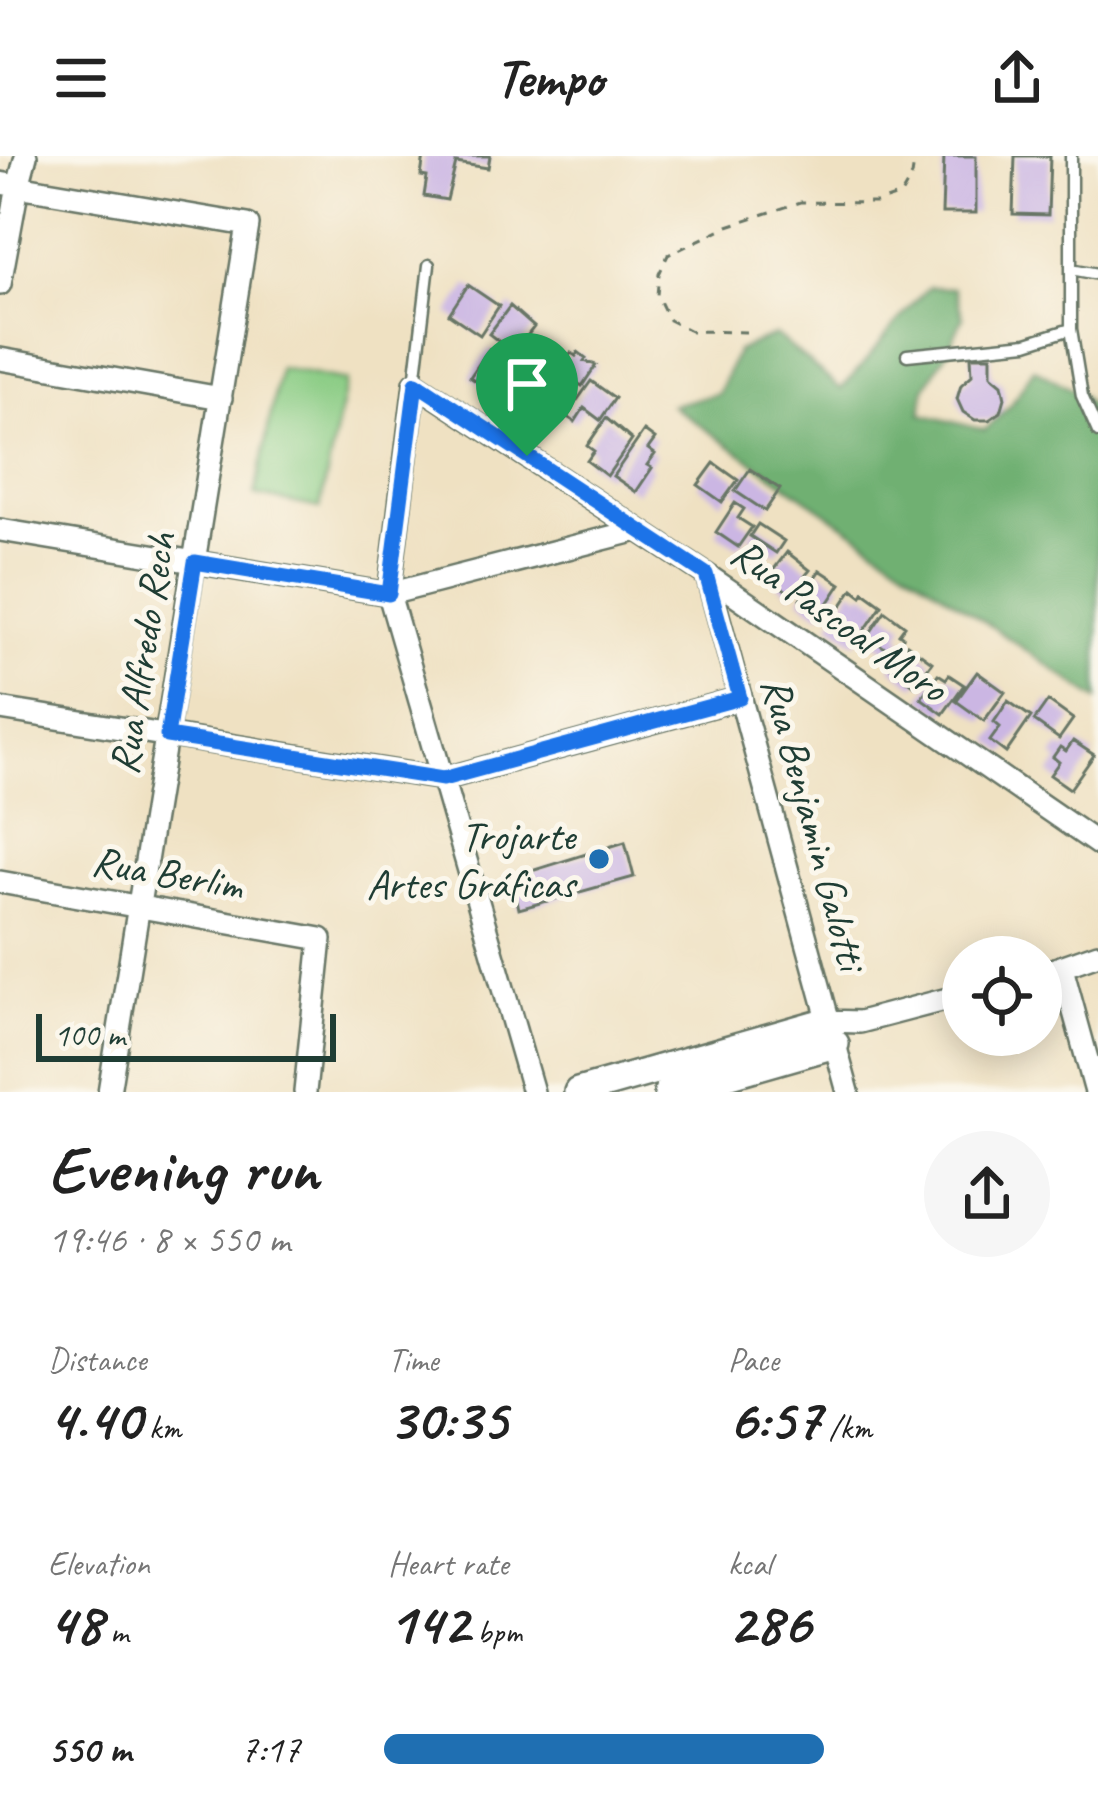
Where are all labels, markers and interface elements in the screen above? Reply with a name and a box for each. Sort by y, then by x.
text: Tempo [495,44,603,112]
icon: menu [48,45,114,111]
icon: share [984,45,1050,111]
pin [476,333,578,456]
icon: arrive [494,351,560,417]
street label: Rua Pascoal Moro [721,526,959,715]
street label: Rua Alfredo Rech [97,528,188,778]
street label: Rua Benjamin Galotti [749,671,879,980]
place label: Trojarte Artes Gráficas [366,810,579,911]
street label: Rua Berlim [88,834,249,913]
marker: Trojarte Artes Gráficas [586,846,612,872]
map controls [942,936,1062,1056]
button: locate [942,936,1062,1056]
scale bar [36,1008,336,1061]
text: 100 m [54,1014,125,1056]
text: Evening run [48,1128,318,1211]
button: share [924,1131,1050,1257]
text: 19:46 · 8 × 550 m [48,1215,290,1264]
text: Distance [48,1339,146,1381]
text: Time [388,1339,439,1381]
text: Pace [728,1339,779,1381]
text: 4.40 [48,1381,141,1457]
text: 30:35 [388,1381,507,1457]
text: 6:57 [728,1381,821,1457]
text: km [141,1407,181,1449]
text: /km [821,1407,872,1449]
text: Elevation [48,1543,150,1585]
text: Heart rate [388,1543,508,1585]
text: kcal [728,1543,772,1585]
text: 48 [48,1585,102,1661]
text: 142 [388,1585,469,1661]
text: 286 [728,1585,810,1661]
text: m [102,1611,128,1653]
text: bpm [469,1611,522,1653]
text: 550 m [48,1725,131,1774]
text: 7:17 [240,1725,300,1774]

